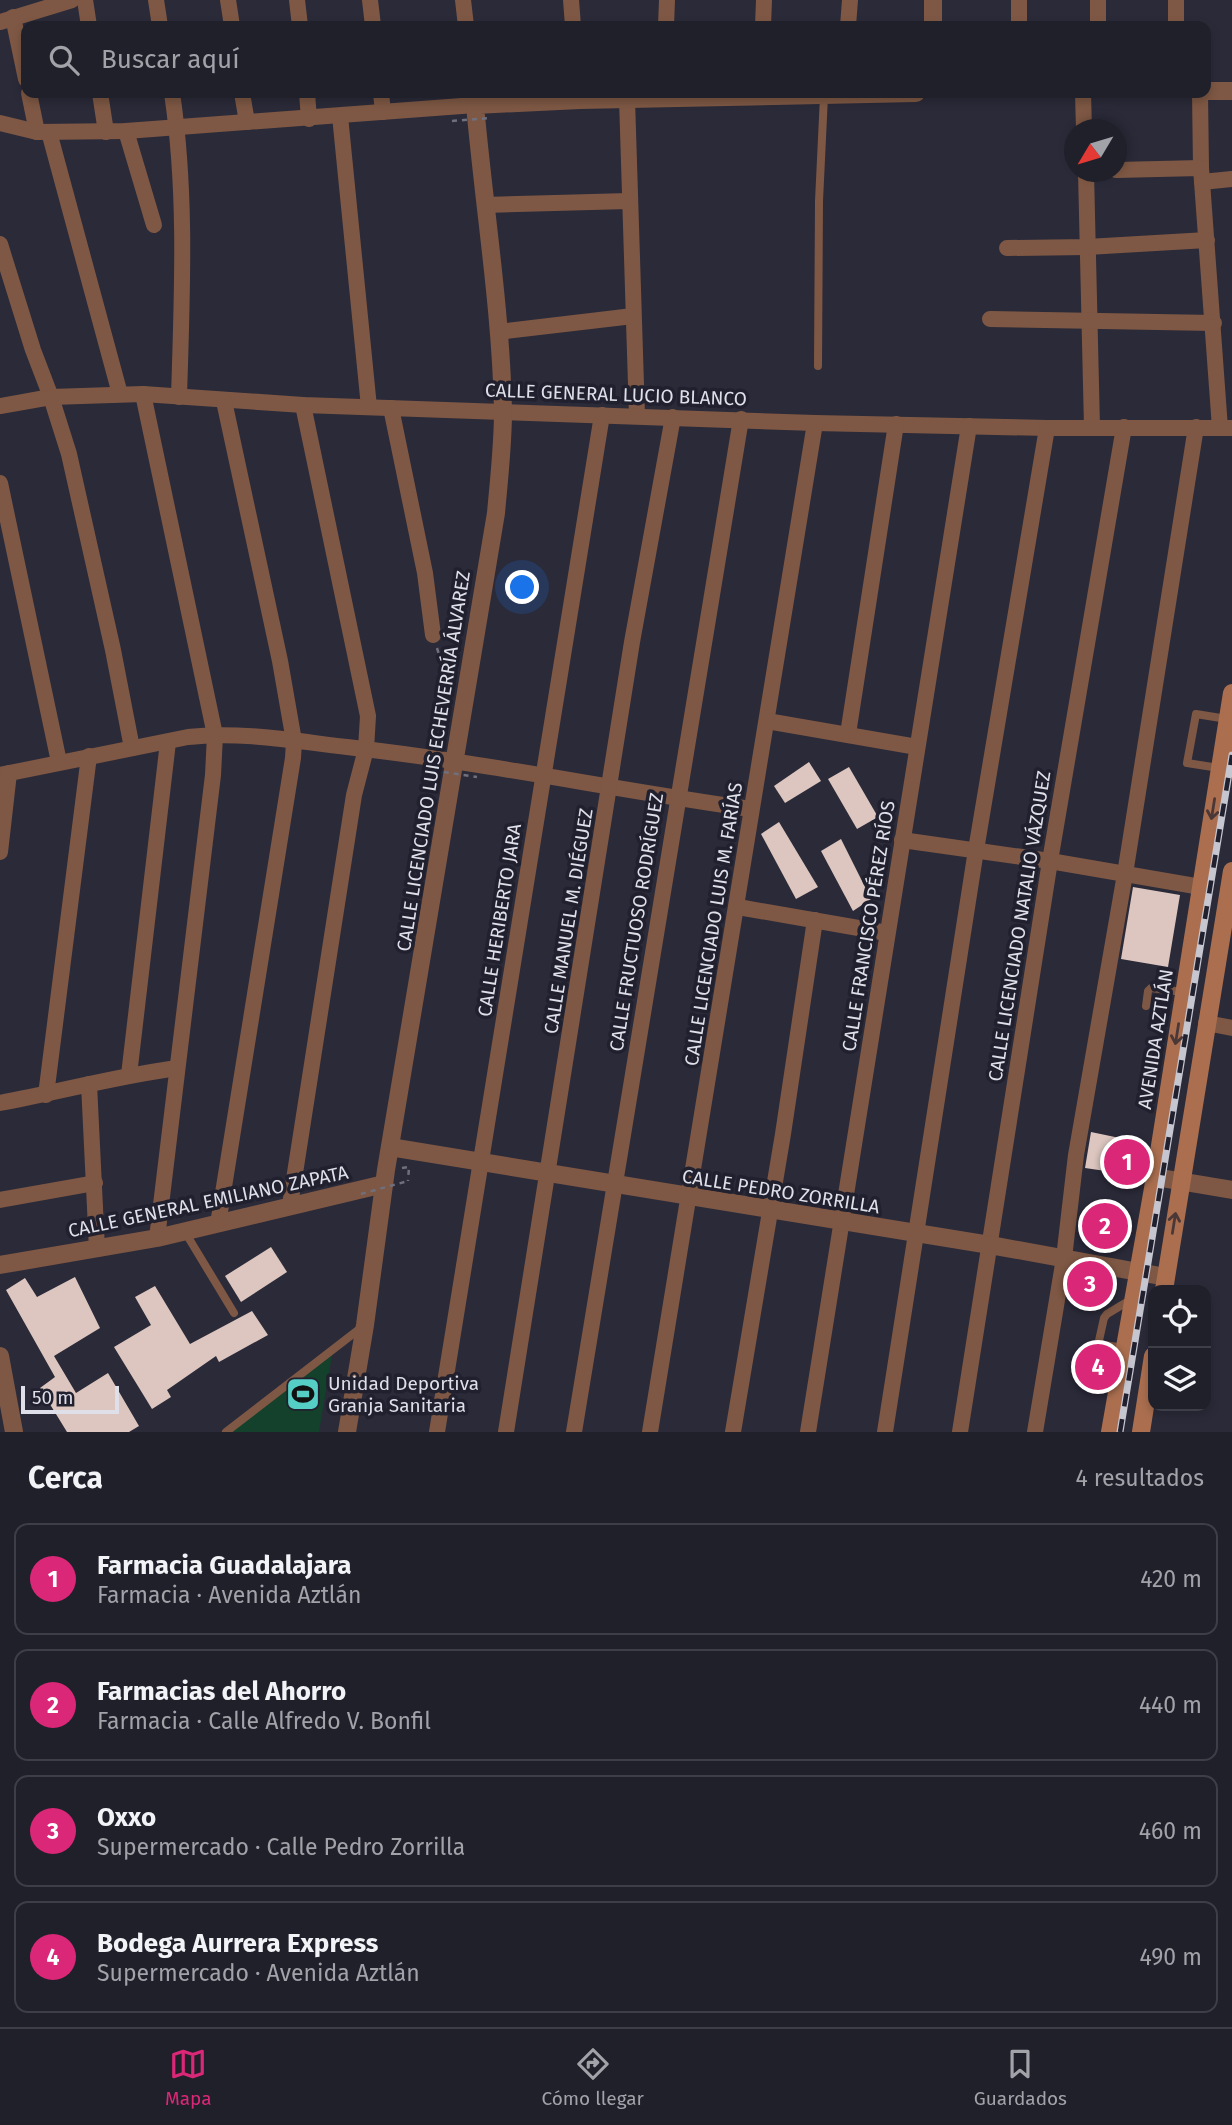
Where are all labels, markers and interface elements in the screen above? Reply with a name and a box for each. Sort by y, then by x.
search box [21,21,1211,98]
icon: search [45,41,83,79]
text: Buscar aquí [101,44,239,75]
north arrow [1064,119,1127,182]
street label: CALLE GENERAL LUCIO BLANCO [485,378,747,411]
street label: CALLE LICENCIADO LUIS ECHEVERRÍA ÁLVAREZ [392,569,475,953]
your location [505,570,539,604]
street label: CALLE LICENCIADO NATALIO VÁZQUEZ [984,769,1055,1083]
street label: CALLE LICENCIADO LUIS M. FARÍAS [680,781,747,1067]
street label: CALLE FRUCTUOSO RODRÍGUEZ [605,791,668,1053]
one-way arrow [1206,797,1219,820]
street label: CALLE FRANCISCO PÉREZ RÍOS [837,799,900,1053]
street label: CALLE MANUEL M. DIÉGUEZ [539,807,598,1036]
street label: CALLE HERIBERTO JARA [473,822,526,1018]
street label: AVENIDA AZTLÁN [1133,967,1178,1111]
one-way arrow [1170,1022,1183,1045]
pin: 1 [1104,1136,1150,1188]
street label: CALLE GENERAL EMILIANO ZAPATA [66,1160,350,1242]
street label: CALLE PEDRO ZORRILLA [681,1165,881,1218]
pin: 2 [1082,1200,1128,1252]
one-way arrow [1168,1212,1181,1235]
pin: 3 [1067,1258,1113,1310]
map controls [1148,1285,1211,1411]
button: locate [1148,1285,1211,1348]
pin: 4 [1075,1341,1121,1393]
button: layers [1148,1348,1211,1411]
place label: Unidad Deportiva Granja Sanitaria [328,1372,479,1417]
sports icon: Unidad Deportiva Granja Sanitaria [284,1375,322,1413]
scale bar [21,1383,119,1415]
text: 50 m [32,1386,73,1409]
text: Cerca [28,1460,103,1496]
text: 4 resultados [1075,1464,1204,1492]
text: Farmacia Guadalajara [97,1550,352,1581]
text: 1 [48,1565,58,1593]
text: 420 m [1140,1565,1202,1593]
text: Farmacia · Avenida Aztlán [97,1581,361,1609]
text: Farmacias del Ahorro [97,1676,346,1707]
text: 2 [47,1691,59,1719]
text: 440 m [1139,1691,1202,1719]
text: Farmacia · Calle Alfredo V. Bonfil [97,1707,431,1735]
text: Oxxo [97,1802,156,1833]
text: 3 [47,1817,59,1845]
text: 460 m [1139,1817,1202,1845]
text: Supermercado · Calle Pedro Zorrilla [97,1833,465,1861]
text: Bodega Aurrera Express [97,1928,378,1959]
text: 4 [47,1943,60,1971]
text: 490 m [1140,1943,1202,1971]
text: Supermercado · Avenida Aztlán [97,1959,420,1987]
tab: Mapa [165,2045,212,2110]
tab: Cómo llegar [541,2045,644,2110]
tab: Guardados [974,2045,1067,2110]

